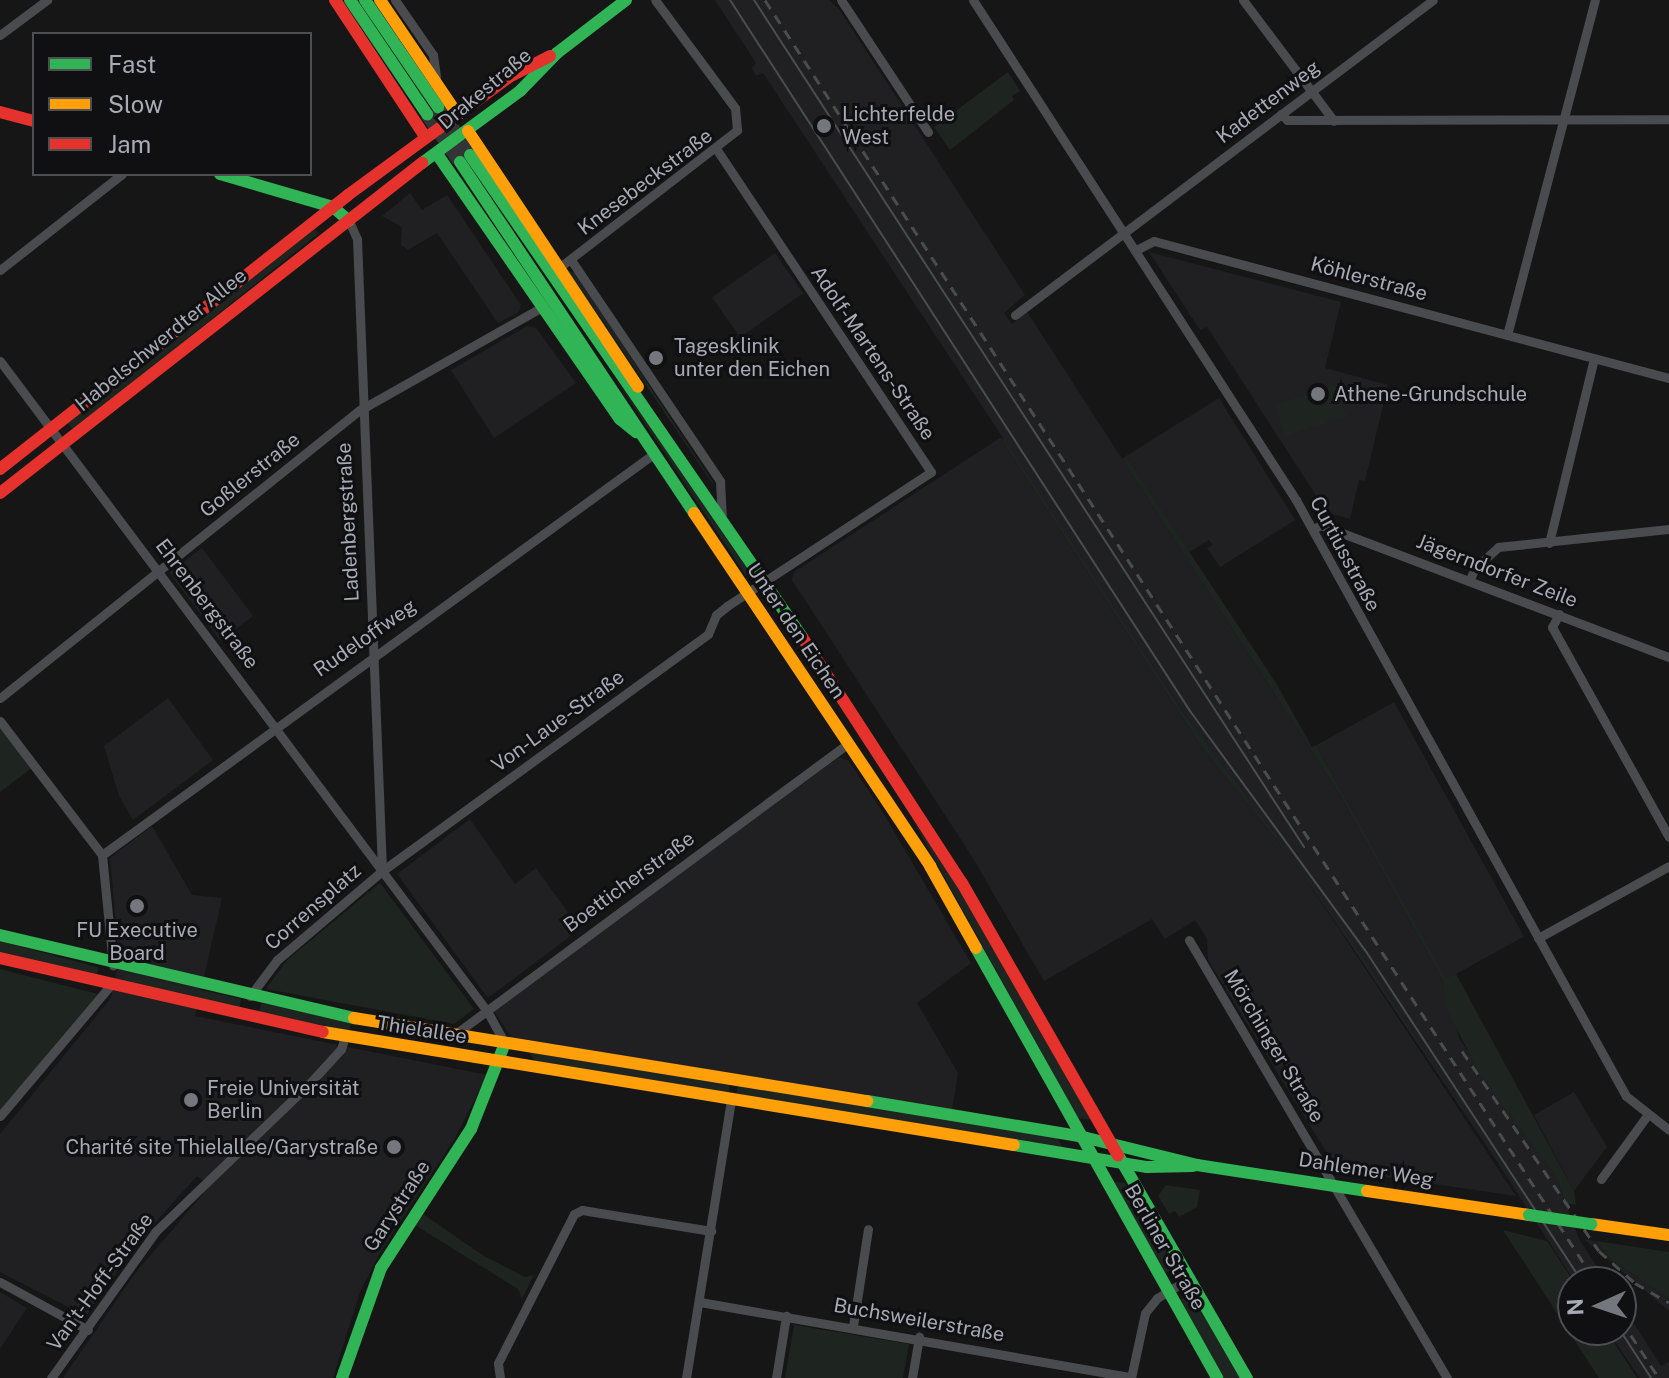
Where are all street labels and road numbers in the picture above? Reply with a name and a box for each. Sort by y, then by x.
street label: Drakestraße [434,43,536,135]
street label: Kadettenweg [1212,55,1324,149]
street label: Knesebeckstraße [573,124,717,240]
street label: Köhlerstraße [1308,252,1430,306]
street label: Adolf-Martens-Straße [806,261,940,445]
street label: Habelschwerdter Allee [71,264,251,416]
street label: Goßlerstraße [195,427,305,523]
street label: Ladenbergstraße [332,442,364,602]
street label: Curtiusstraße [1305,492,1385,616]
street label: Jägerndorfer Zeile [1413,529,1581,613]
street label: Ehrenbergstraße [150,534,264,674]
street label: Unter den Eichen [742,559,850,703]
street label: Rudeloffweg [309,594,421,682]
street label: Von-Laue-Straße [487,665,629,777]
street label: Boetticherstraße [559,826,699,938]
street label: Corrensplatz [260,859,366,955]
street label: Mörchinger Straße [1219,965,1329,1127]
street label: Thielallee [375,1011,469,1049]
street label: Dahlemer Weg [1297,1147,1435,1193]
street label: Garystraße [359,1156,435,1256]
street label: Berliner Straße [1119,1180,1211,1314]
street label: Van't-Hoff-Straße [42,1208,158,1356]
street label: Buchsweilerstraße [832,1293,1006,1347]

